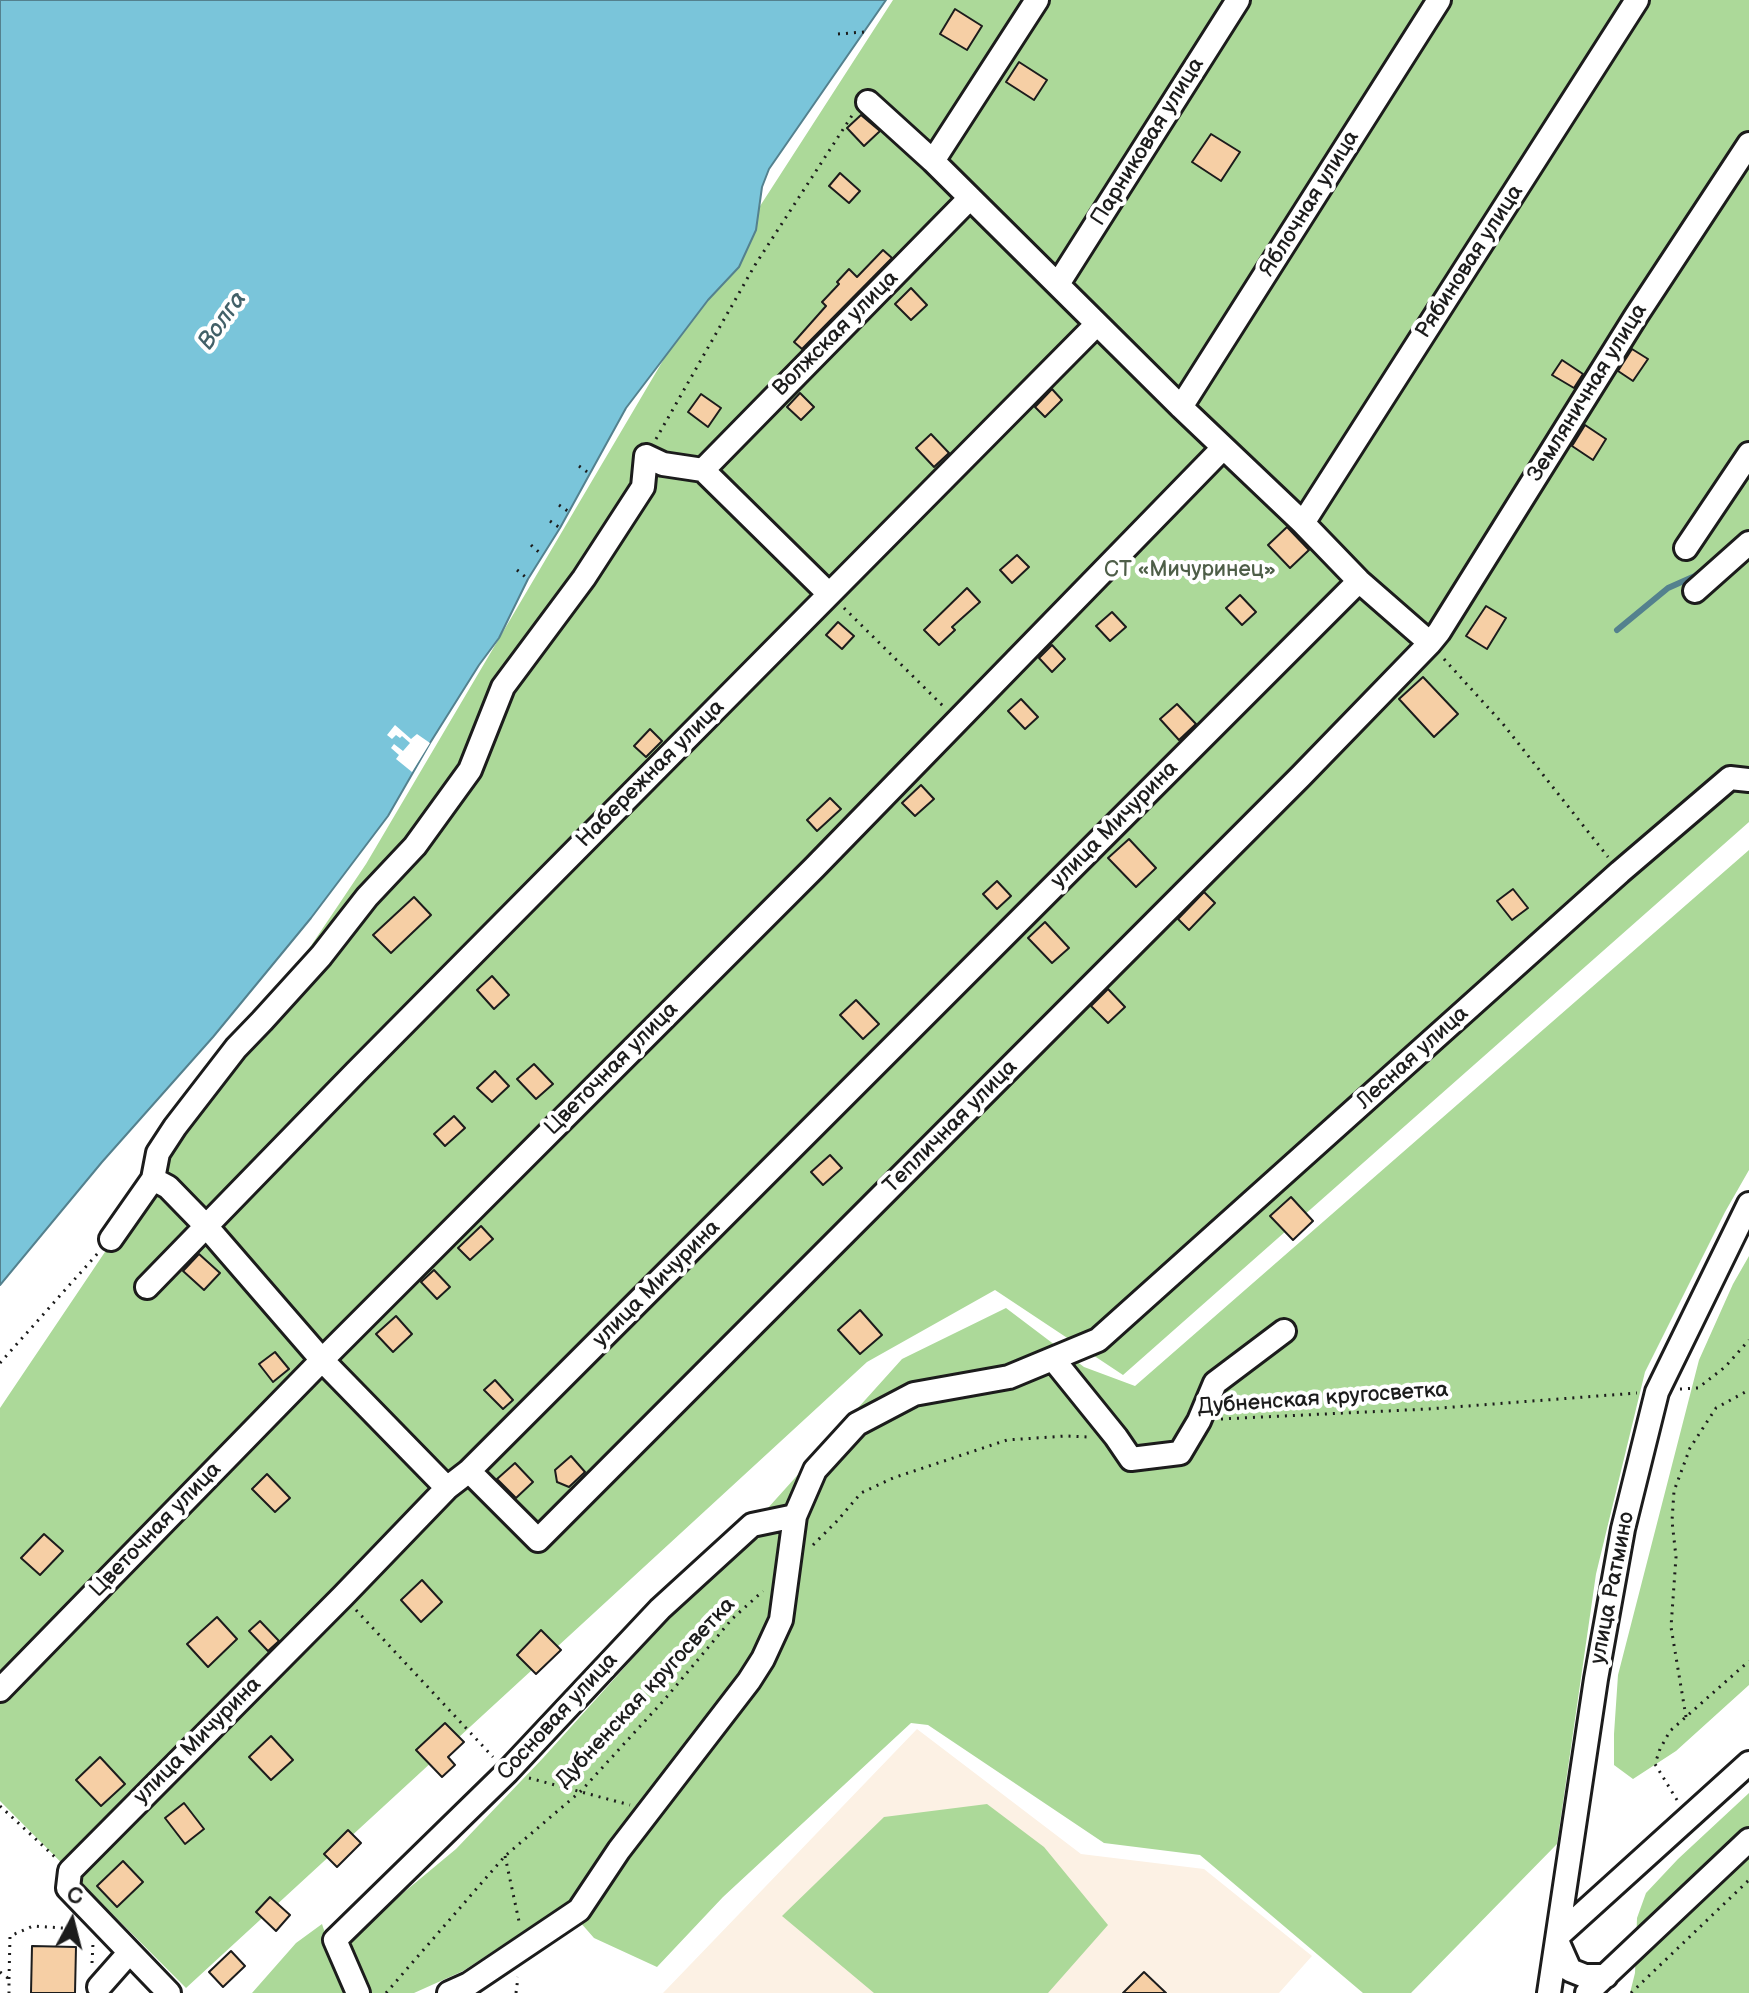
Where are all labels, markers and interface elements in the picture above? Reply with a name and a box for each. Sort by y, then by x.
street label: Парниковая улица [1086,53,1210,231]
street label: Яблочная улица [1254,126,1366,282]
street label: Рябиновая улица [1410,180,1530,344]
street label: Волжская улица [768,266,904,402]
water label: Волга [193,286,253,356]
street label: Земляничная улица [1523,299,1653,487]
park label: СТ «Мичуринец» [1104,557,1276,583]
street label: Набережная улица [572,695,730,853]
street label: улица Мичурина [1046,756,1184,894]
street label: Цветочная улица [540,997,684,1141]
street label: Лесная улица [1352,1001,1474,1115]
street label: Тепличная улица [879,1055,1023,1199]
street label: улица Мичурина [588,1215,726,1353]
street label: Дубненская кругосветка [1197,1377,1449,1421]
street label: Цветочная улица [85,1457,227,1603]
street label: улица Ратмино [1585,1510,1641,1666]
street label: Дубненская кругосветка [551,1592,741,1794]
street label: Сосновая улица [492,1648,624,1786]
street label: улица Мичурина [129,1672,267,1810]
north arrow [32,1881,112,1961]
text: С [66,1882,84,1911]

